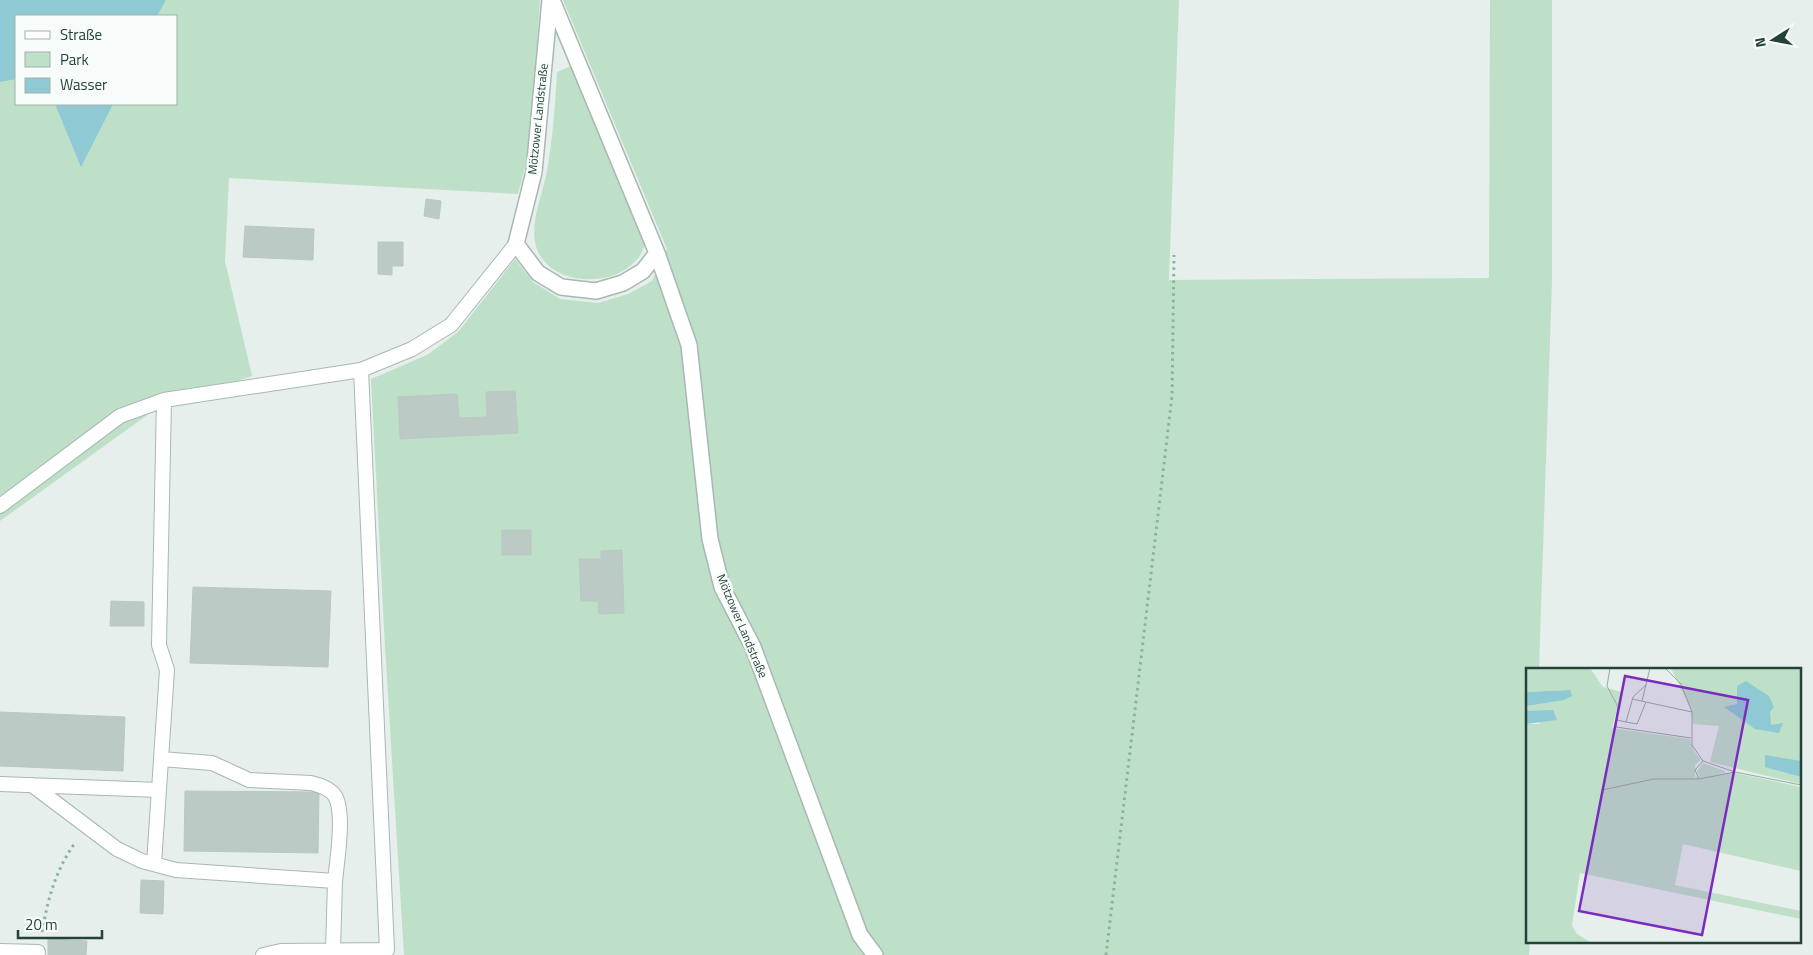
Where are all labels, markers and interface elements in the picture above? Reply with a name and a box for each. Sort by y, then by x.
legend [15,15,178,105]
north arrow [1748,15,1798,65]
text: Straße [60,23,102,46]
text: N [1749,36,1771,49]
text: Park [60,48,89,71]
street label: Mötzower Landstraße [522,62,553,175]
text: Wasser [60,73,107,96]
street label: Mötzower Landstraße [712,571,773,681]
inset map [1526,668,1800,942]
scale bar [18,908,101,940]
text: 20 m [25,913,58,936]

